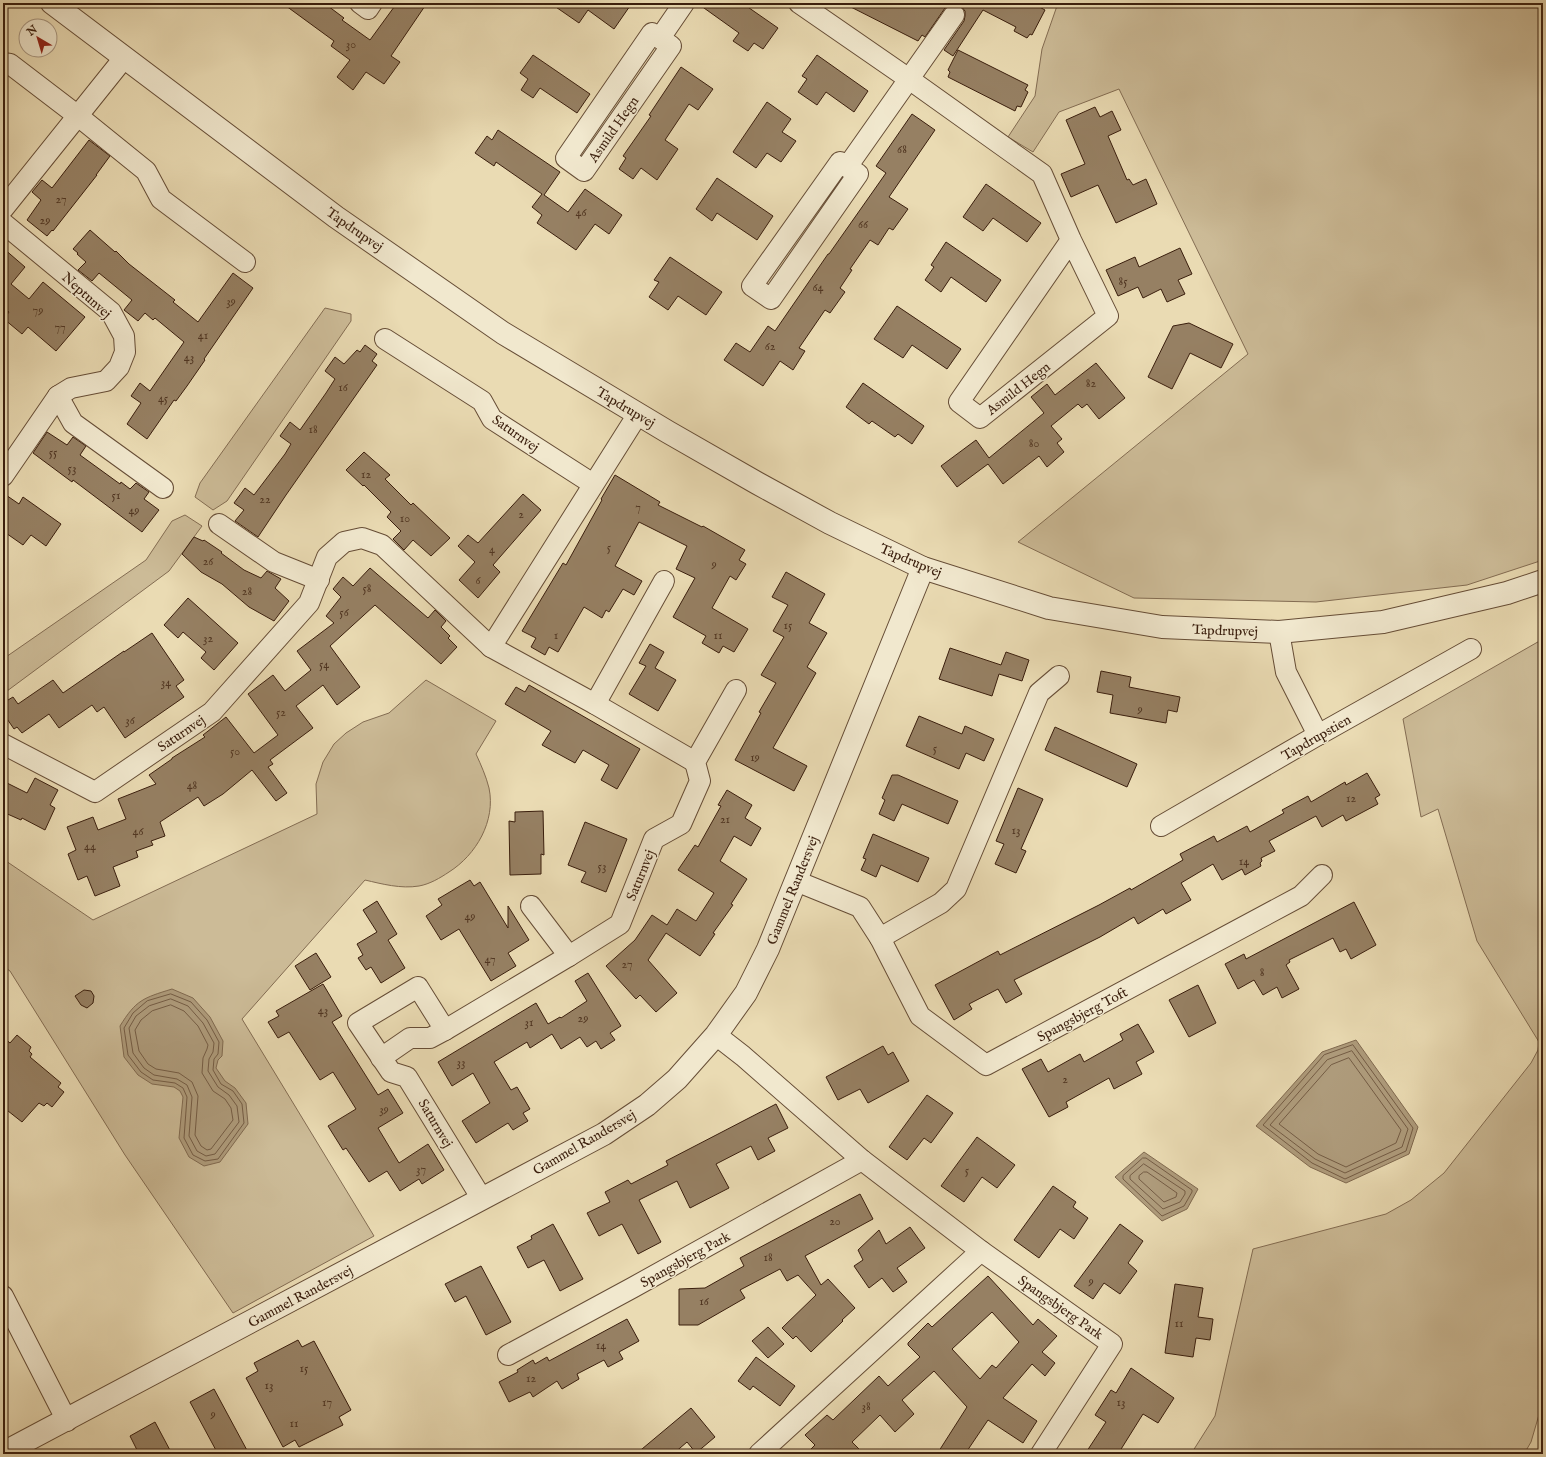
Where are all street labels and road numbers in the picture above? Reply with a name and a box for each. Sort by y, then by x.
street label: Asmild Hegn [584,93,643,167]
street label: Tapdrupvej [322,204,387,256]
street label: Neptunvej [58,269,115,323]
street label: Asmild Hegn [982,358,1055,420]
street label: Tapdrupvej [593,383,658,433]
street label: Saturnvej [488,411,543,457]
street label: Tapdrupvej [877,540,944,582]
street label: Tapdrupvej [1192,621,1258,641]
street label: Tapdrupstien [1278,710,1355,765]
street label: Saturnvej [154,711,209,756]
street label: Gammel Randersvej [763,833,823,948]
street label: Saturnvej [623,847,659,904]
street label: Spangsbjerg Toft [1034,983,1131,1046]
street label: Saturnvej [414,1096,457,1151]
street label: Gammel Randersvej [530,1106,639,1180]
street label: Spangsbjerg Park [637,1227,734,1292]
street label: Gammel Randersvej [245,1262,356,1332]
street label: Spangsbjerg Park [1014,1272,1107,1344]

